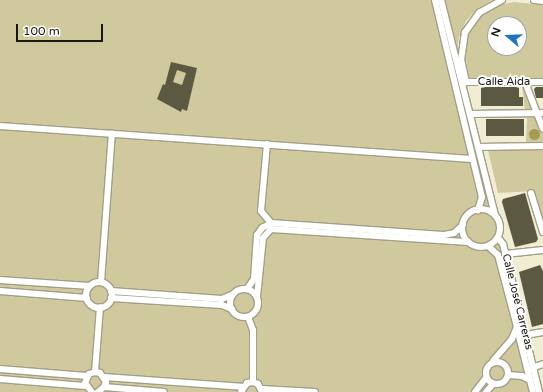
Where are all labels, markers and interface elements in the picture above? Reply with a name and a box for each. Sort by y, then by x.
scale bar [18,16,105,42]
north arrow [487,16,527,56]
text: 100 m [23,24,60,38]
text: N [489,26,504,39]
street label: Calle Aida [478,75,530,89]
street label: Calle José Carreras [499,253,535,351]

